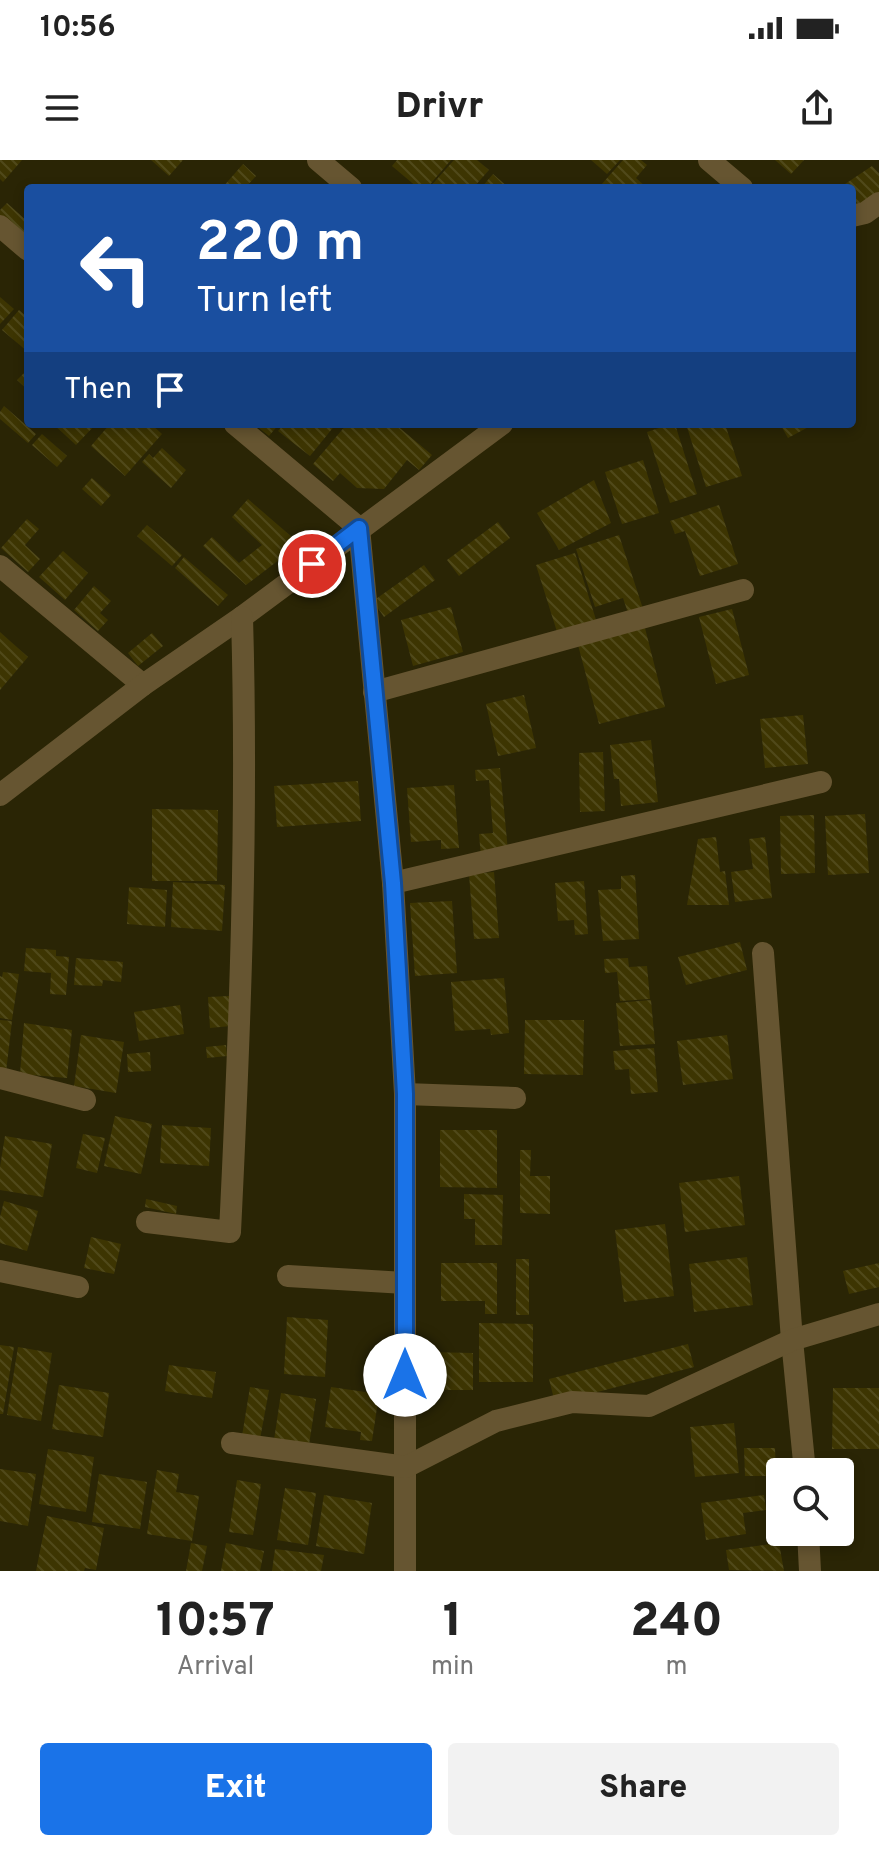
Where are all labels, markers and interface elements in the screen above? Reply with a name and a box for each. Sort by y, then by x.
text: 10:56 [40,10,116,47]
text: Drivr [396,85,483,131]
icon: menu [40,86,84,130]
icon: share [795,86,839,130]
text: 220 m [196,210,364,280]
icon: left [64,216,168,320]
text: Turn left [196,279,333,325]
icon: arrive [148,368,192,412]
text: Then [64,372,132,409]
pin [278,530,346,598]
icon: arrive [290,542,334,586]
position arrow [363,1333,447,1417]
map controls [766,1458,854,1546]
button: search [766,1458,854,1546]
text: 10:57 [156,1593,275,1653]
text: 1 [443,1593,462,1653]
text: 240 [630,1593,723,1653]
text: Arrival [177,1651,254,1684]
text: min [431,1651,474,1684]
text: m [666,1651,688,1684]
button: Exit [40,1743,432,1835]
button: Share [448,1743,839,1835]

